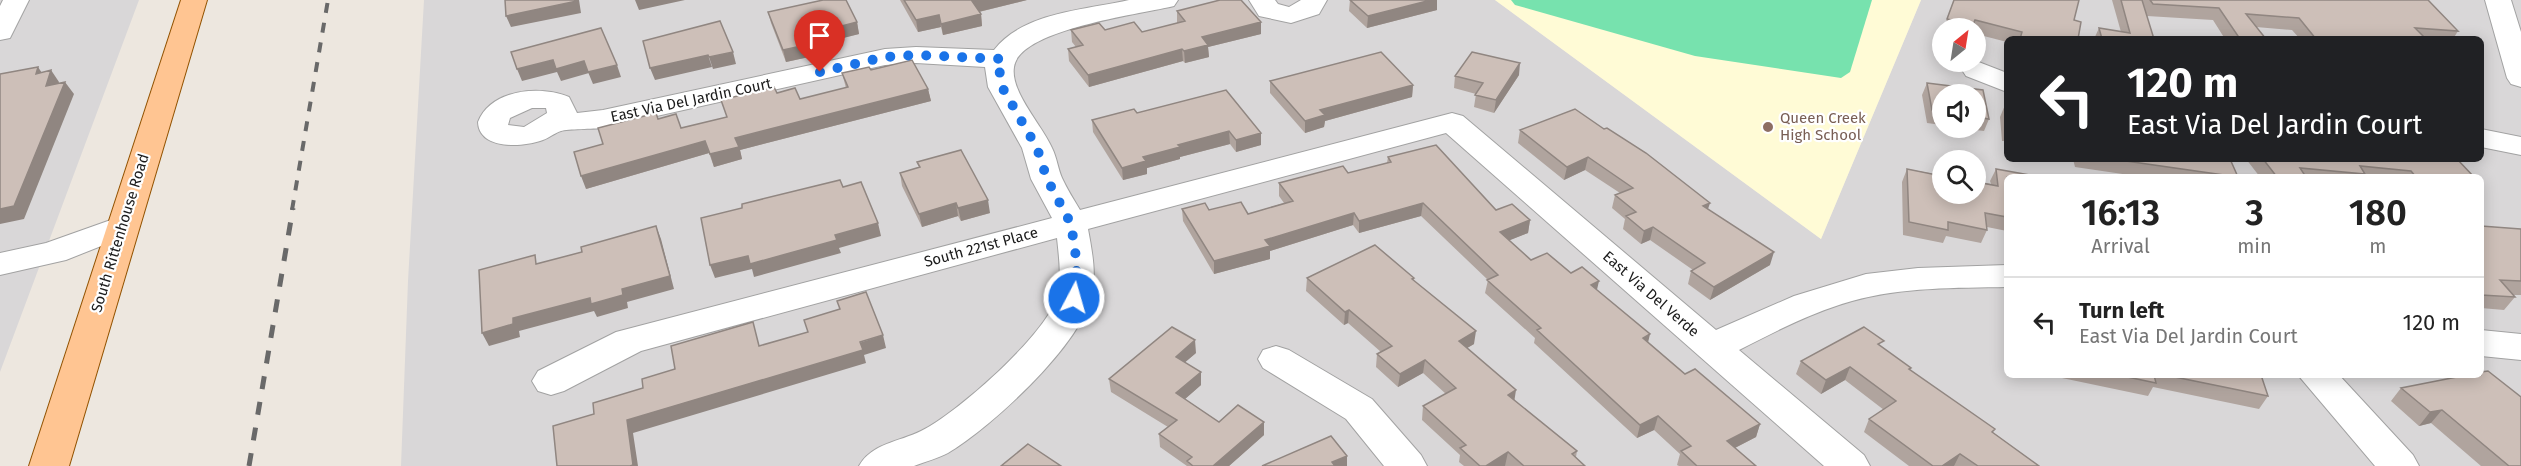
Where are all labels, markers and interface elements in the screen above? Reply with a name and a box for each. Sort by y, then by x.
pin [794,10,845,72]
north arrow [1932,18,1986,72]
map controls [1932,18,1986,204]
icon: arrive [803,19,836,52]
text: 120 m [2127,58,2238,108]
icon: left [2028,60,2106,138]
street label: East Via Del Jardin Court [609,74,774,126]
button: sound [1932,84,1986,138]
place label: Queen Creek High School [1780,109,1866,144]
text: East Via Del Jardin Court [2127,109,2422,141]
marker: Queen Creek High School [1761,120,1775,134]
button: search [1932,150,1986,204]
street label: South Rittenhouse Road [87,152,153,314]
text: 16:13 [2081,191,2160,235]
text: 3 [2245,191,2264,235]
text: 180 [2349,191,2407,235]
street label: South 221st Place [922,223,1040,271]
text: Arrival [2091,234,2150,258]
text: min [2237,234,2272,258]
text: m [2369,234,2386,258]
street label: East Via Del Verde [1599,247,1703,341]
position arrow [1042,266,1106,330]
text: Turn left [2079,297,2164,324]
icon: left [2028,306,2061,339]
text: 120 m [2403,309,2460,336]
text: East Via Del Jardin Court [2079,324,2298,348]

